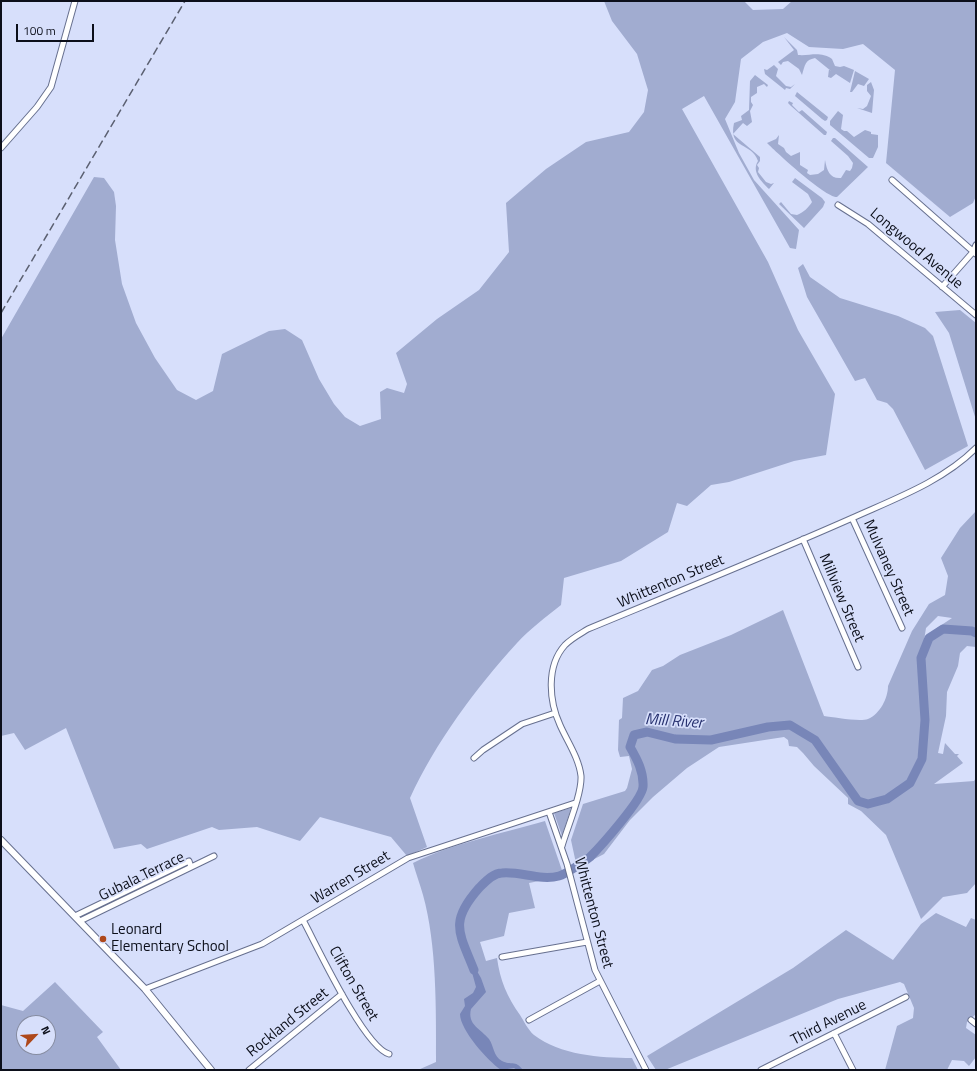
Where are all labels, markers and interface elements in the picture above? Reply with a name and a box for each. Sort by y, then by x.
scale bar [18,16,96,42]
text: 100 m [23,21,56,40]
street label: Longwood Avenue [866,205,966,293]
street label: Mulvaney Street [859,517,917,619]
street label: Whittenton Street [615,551,727,613]
street label: Millview Street [814,551,868,645]
water label: Mill River [644,710,704,734]
street label: Warren Street [308,848,394,908]
street label: Gubala Terrace [96,849,188,905]
street label: Whittenton Street [570,856,616,970]
place label: Leonard Elementary School [111,921,229,956]
marker: Leonard Elementary School [98,934,108,944]
street label: Clifton Street [324,944,382,1024]
street label: Rockland Street [244,985,332,1061]
street label: Third Avenue [788,996,870,1050]
north arrow [16,1015,56,1055]
text: N [37,1024,55,1037]

